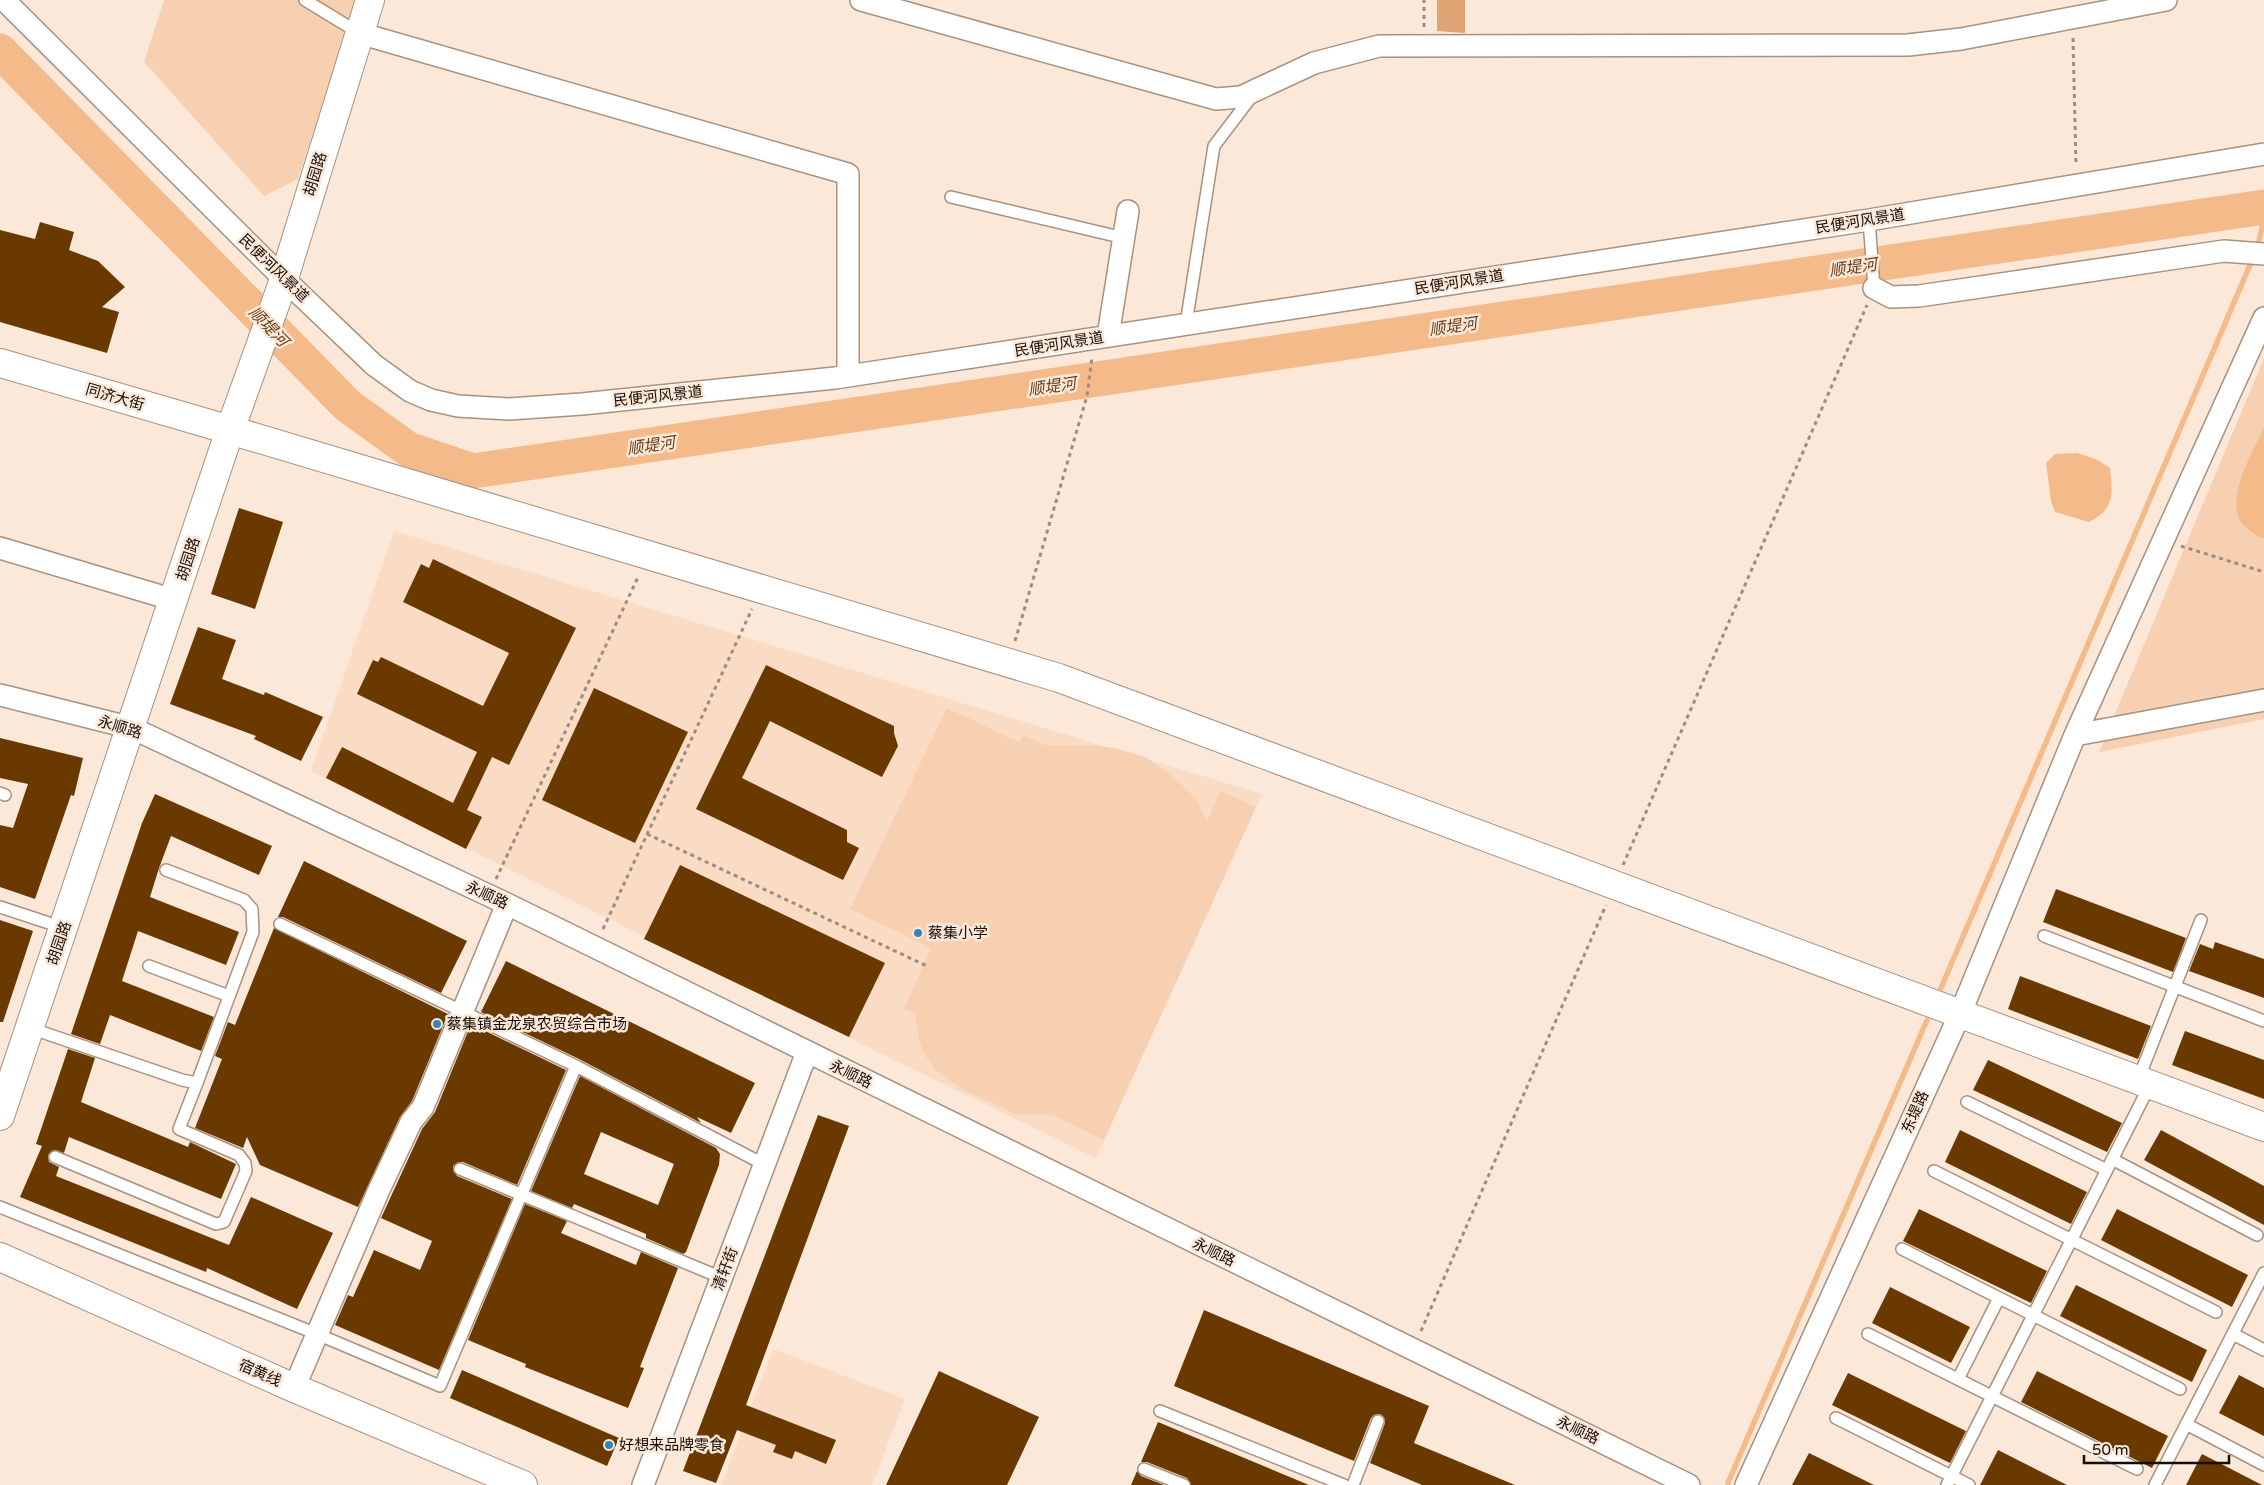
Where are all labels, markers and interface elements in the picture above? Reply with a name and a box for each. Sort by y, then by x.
street label: 胡园路 [300,150,330,198]
street label: 民便河风景道 [1814,205,1906,237]
street label: 民便河风景道 [235,230,313,306]
water label: 顺堤河 [1828,254,1881,281]
street label: 民便河风景道 [1413,266,1505,298]
water label: 顺堤河 [244,302,294,353]
water label: 顺堤河 [1428,313,1481,340]
street label: 民便河风景道 [1013,328,1105,360]
water label: 顺堤河 [1027,373,1080,400]
street label: 同济大街 [84,380,146,414]
street label: 民便河风景道 [612,382,704,410]
water label: 顺堤河 [626,432,679,459]
street label: 胡园路 [172,535,204,583]
street label: 永顺路 [96,712,144,742]
street label: 永顺路 [463,877,511,913]
street label: 胡园路 [43,919,75,967]
place label: 蔡集小学 [928,924,988,942]
marker: 蔡集小学 [912,927,924,939]
place label: 蔡集镇金龙泉农贸综合市场 [447,1015,627,1033]
marker: 蔡集镇金龙泉农贸综合市场 [431,1018,443,1030]
street label: 永顺路 [827,1056,875,1092]
street label: 东堤路 [1898,1088,1932,1136]
street label: 永顺路 [1190,1234,1238,1270]
street label: 清轩街 [709,1245,741,1293]
street label: 宿黄线 [236,1356,284,1390]
street label: 永顺路 [1554,1412,1602,1448]
scale bar [2084,1432,2229,1464]
place label: 好想来品牌零食 [619,1436,724,1454]
marker: 好想来品牌零食 [603,1439,615,1451]
text: 50 m [2092,1441,2129,1459]

